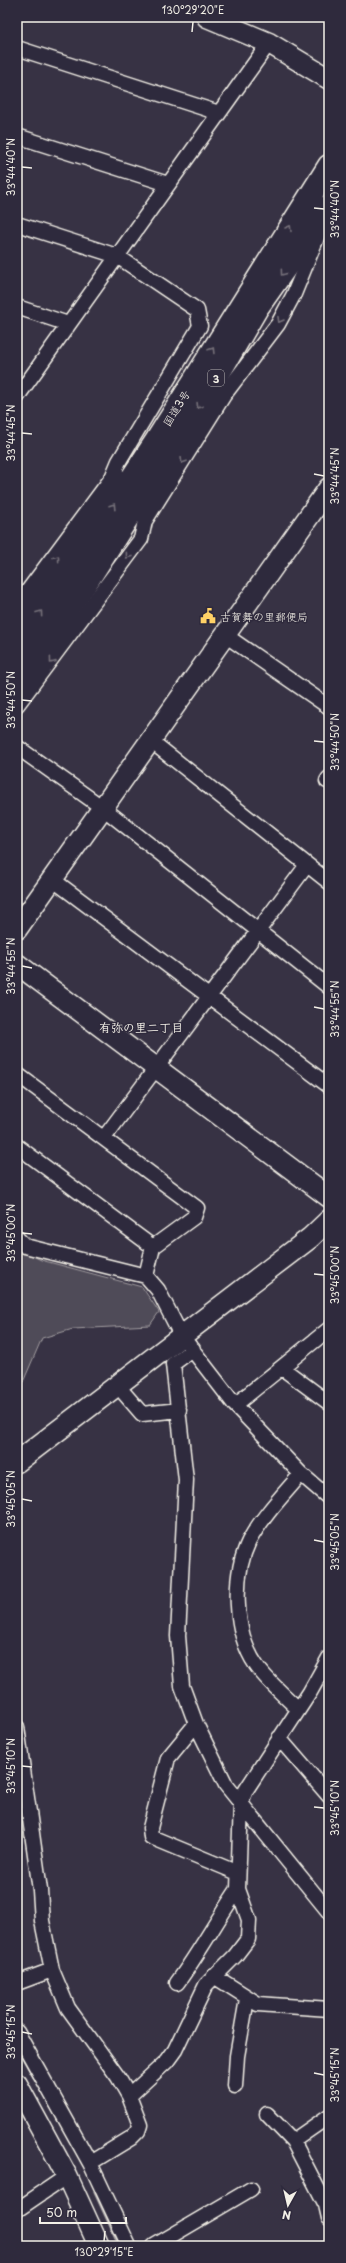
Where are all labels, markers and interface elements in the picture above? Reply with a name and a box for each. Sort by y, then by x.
text: 130°29'20"E [162,2,224,17]
text: 33°44'40"N [3,138,18,196]
text: 33°44'40"N [327,180,342,238]
one-way arrow [285,225,292,232]
one-way arrow [281,268,288,275]
one-way arrow [278,315,285,323]
one-way arrow [207,347,215,354]
road number: 3 [208,370,224,386]
street label: 国道3号 [158,386,194,430]
one-way arrow [196,402,204,409]
text: 33°44'45"N [3,404,18,462]
text: 33°44'45"N [327,447,342,505]
one-way arrow [180,457,187,464]
one-way arrow [108,503,116,510]
one-way arrow [126,551,133,558]
one-way arrow [52,555,59,562]
public building icon: 古賀舞の里郵便局 [199,607,217,625]
place label: 古賀舞の里郵便局 [220,608,308,625]
one-way arrow [35,611,42,618]
one-way arrow [50,656,57,663]
text: 33°44'50"N [3,671,18,729]
text: 33°44'50"N [327,713,342,771]
text: 33°44'55"N [3,937,18,995]
text: 33°44'55"N [327,980,342,1038]
district label: 有弥の里二丁目 [99,1018,183,1036]
text: 33°45'00"N [3,1204,18,1262]
text: 33°45'00"N [327,1246,342,1304]
text: 33°45'05"N [3,1470,18,1528]
text: 33°45'05"N [327,1513,342,1571]
text: 33°45'10"N [3,1738,18,1794]
text: 33°45'10"N [327,1780,342,1836]
text: 33°45'15"N [3,2004,18,2060]
text: 33°45'15"N [327,2047,342,2103]
north arrow [268,2185,308,2225]
scale bar [40,2199,126,2225]
text: 50 m [46,2203,77,2221]
text: N [281,2206,292,2224]
text: 130°29'15"E [74,2244,134,2259]

